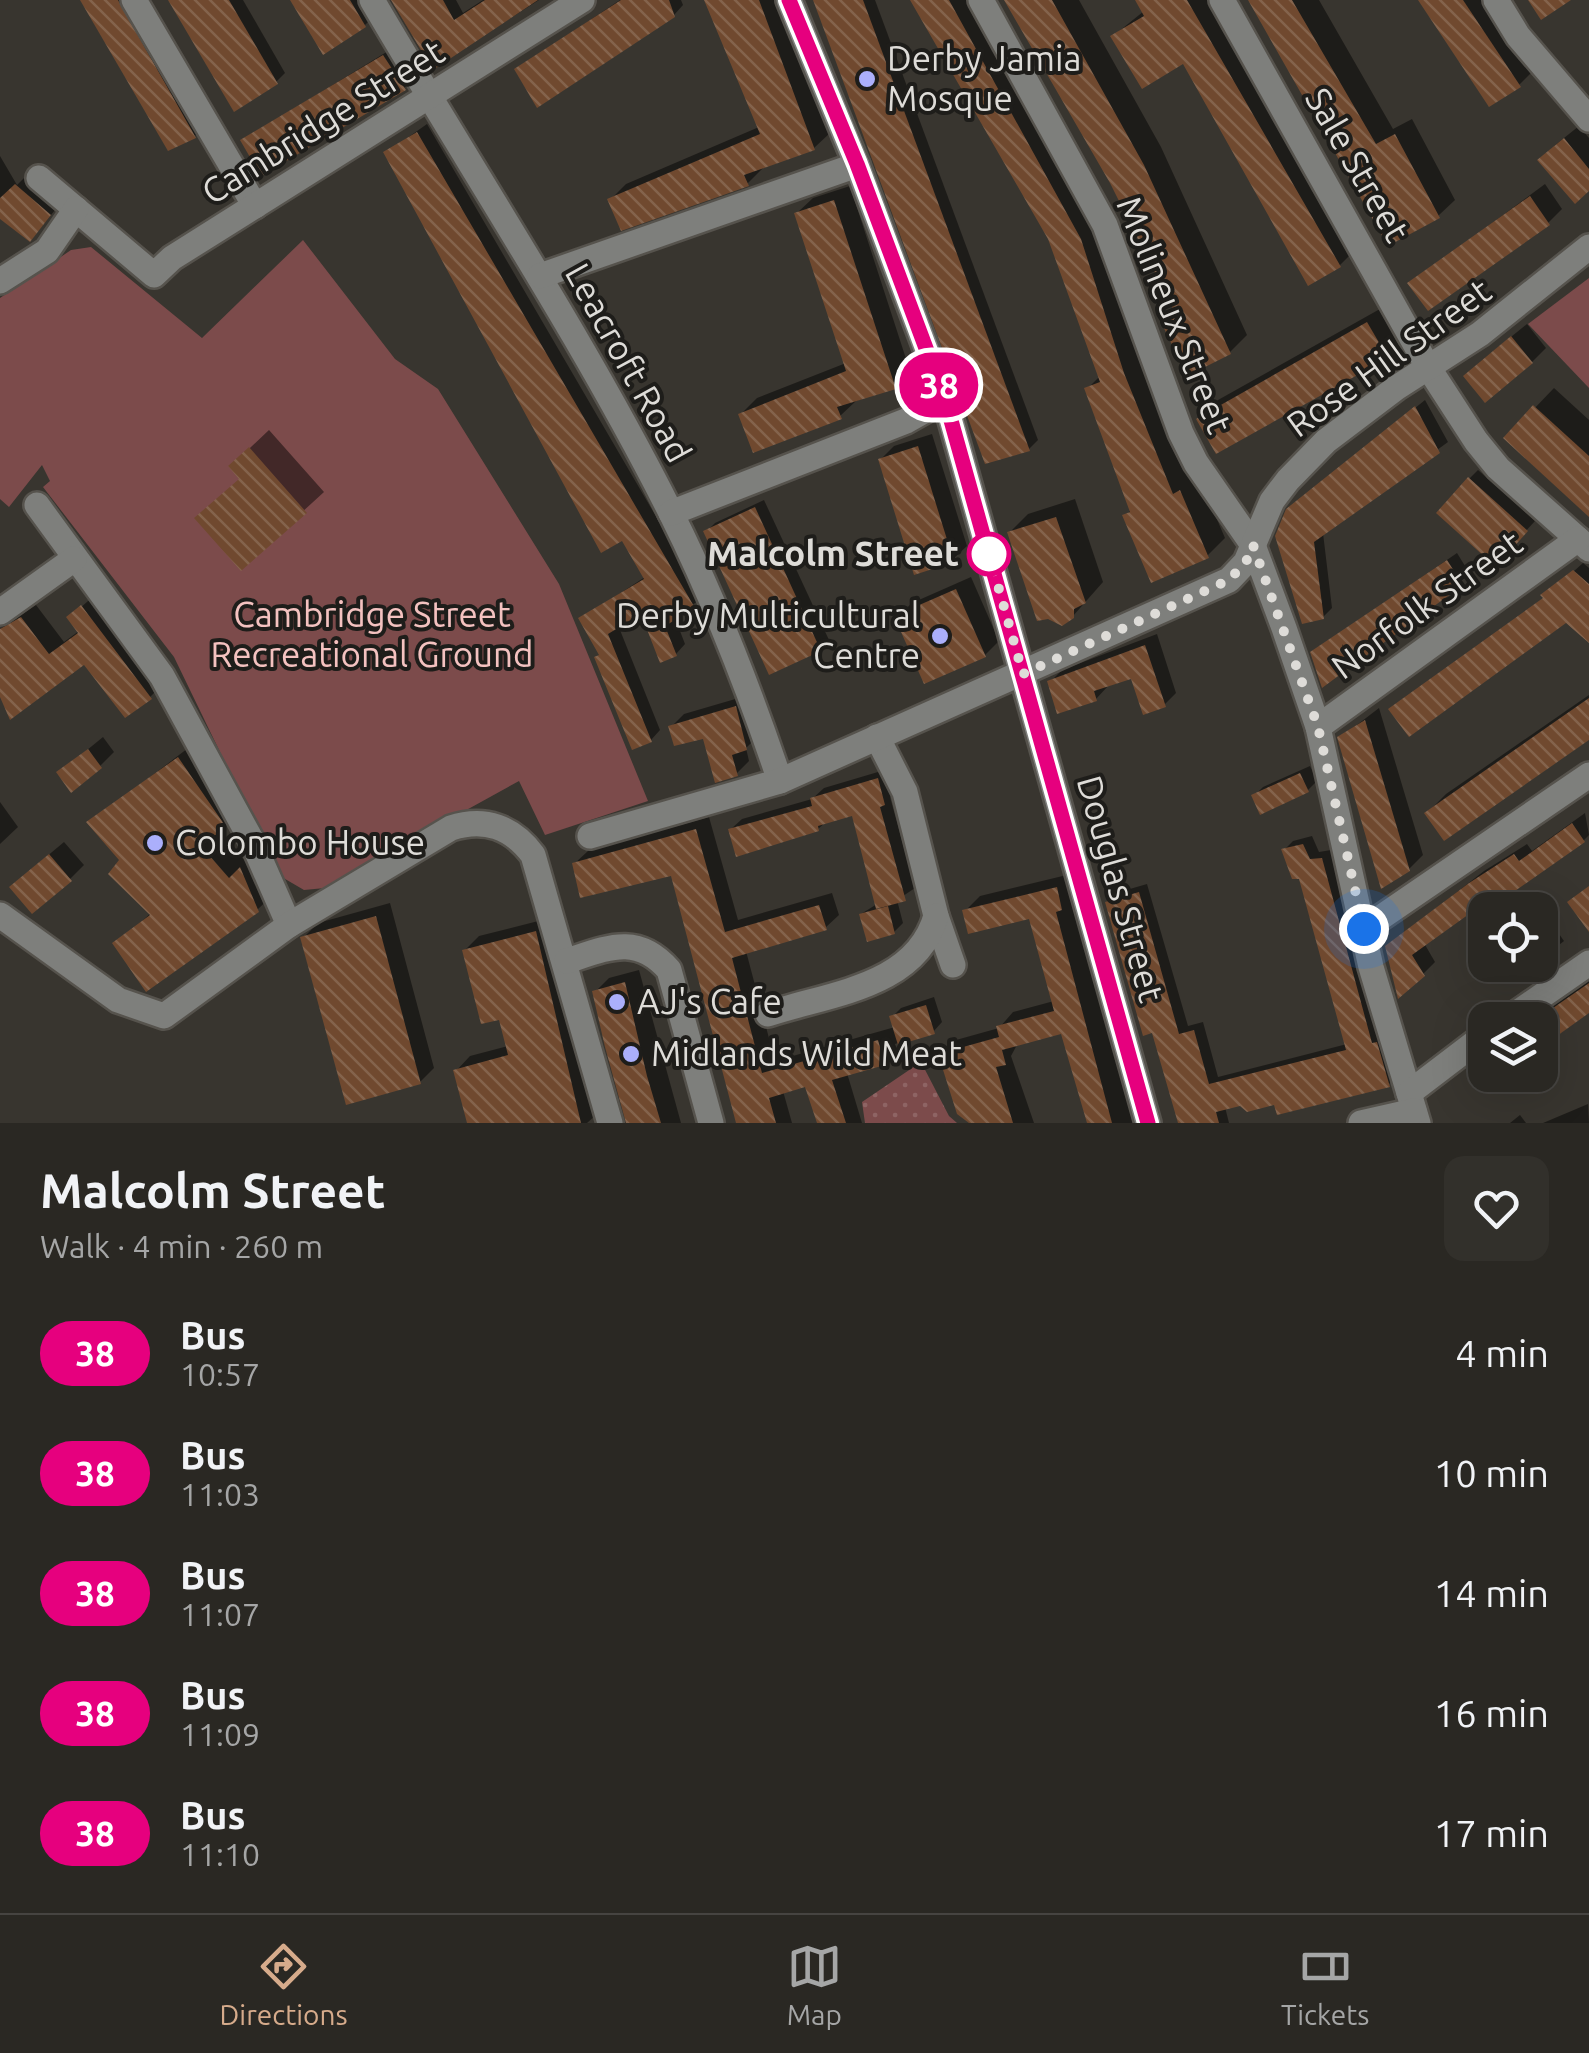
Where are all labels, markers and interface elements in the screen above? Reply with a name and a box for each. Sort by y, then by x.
street label: Cambridge Street [194,31,451,212]
place label: Derby Jamia Mosque [887,38,1082,118]
marker: Derby Jamia Mosque [856,68,878,90]
street label: Sale Street [1298,81,1418,249]
street label: Molineux Street [1109,191,1241,439]
street label: Leacroft Road [558,256,700,469]
street label: Rose Hill Street [1279,270,1498,444]
line badge: 38 [894,352,984,418]
text: 38 [919,365,959,405]
street label: Norfolk Street [1324,522,1529,687]
place label: Malcolm Street [707,533,959,573]
marker: Malcolm Street [968,533,1010,575]
park label: Cambridge Street Recreational Ground [210,594,534,674]
place label: Derby Multicultural Centre [616,595,920,675]
marker: Derby Multicultural Centre [929,625,951,647]
street label: Douglas Street [1070,771,1172,1007]
place label: Colombo House [175,822,425,862]
marker: Colombo House [144,832,166,854]
map controls [1468,892,1558,1092]
button: locate [1468,892,1558,982]
your location [1339,904,1389,954]
place label: AJ's Cafe [637,981,782,1021]
marker: AJ's Cafe [606,991,628,1013]
button: layers [1468,1002,1558,1092]
place label: Midlands Wild Meat [651,1033,962,1073]
marker: Midlands Wild Meat [620,1043,642,1065]
button: heart [1444,1156,1549,1261]
text: Malcolm Street [40,1163,385,1217]
text: Walk · 4 min · 260 m [40,1228,323,1264]
text: Bus [180,1314,245,1356]
text: 4 min [1455,1332,1549,1374]
text: 38 [75,1333,115,1373]
text: 10:57 [180,1356,260,1392]
text: Bus [180,1434,245,1476]
text: 10 min [1434,1452,1549,1494]
text: 38 [75,1453,115,1493]
text: 11:03 [180,1476,260,1512]
text: Bus [180,1554,245,1596]
text: 14 min [1434,1572,1549,1614]
text: 38 [75,1573,115,1613]
text: 11:07 [180,1596,260,1632]
text: Bus [180,1674,245,1716]
text: 16 min [1434,1692,1549,1734]
text: 38 [75,1693,115,1733]
text: 11:09 [180,1716,260,1752]
text: Bus [180,1794,245,1836]
text: 17 min [1434,1812,1549,1854]
text: 38 [75,1813,115,1853]
text: 11:10 [180,1836,260,1872]
tab: Directions [220,1939,348,2030]
tab: Map [787,1939,842,2030]
tab: Tickets [1281,1939,1369,2030]

